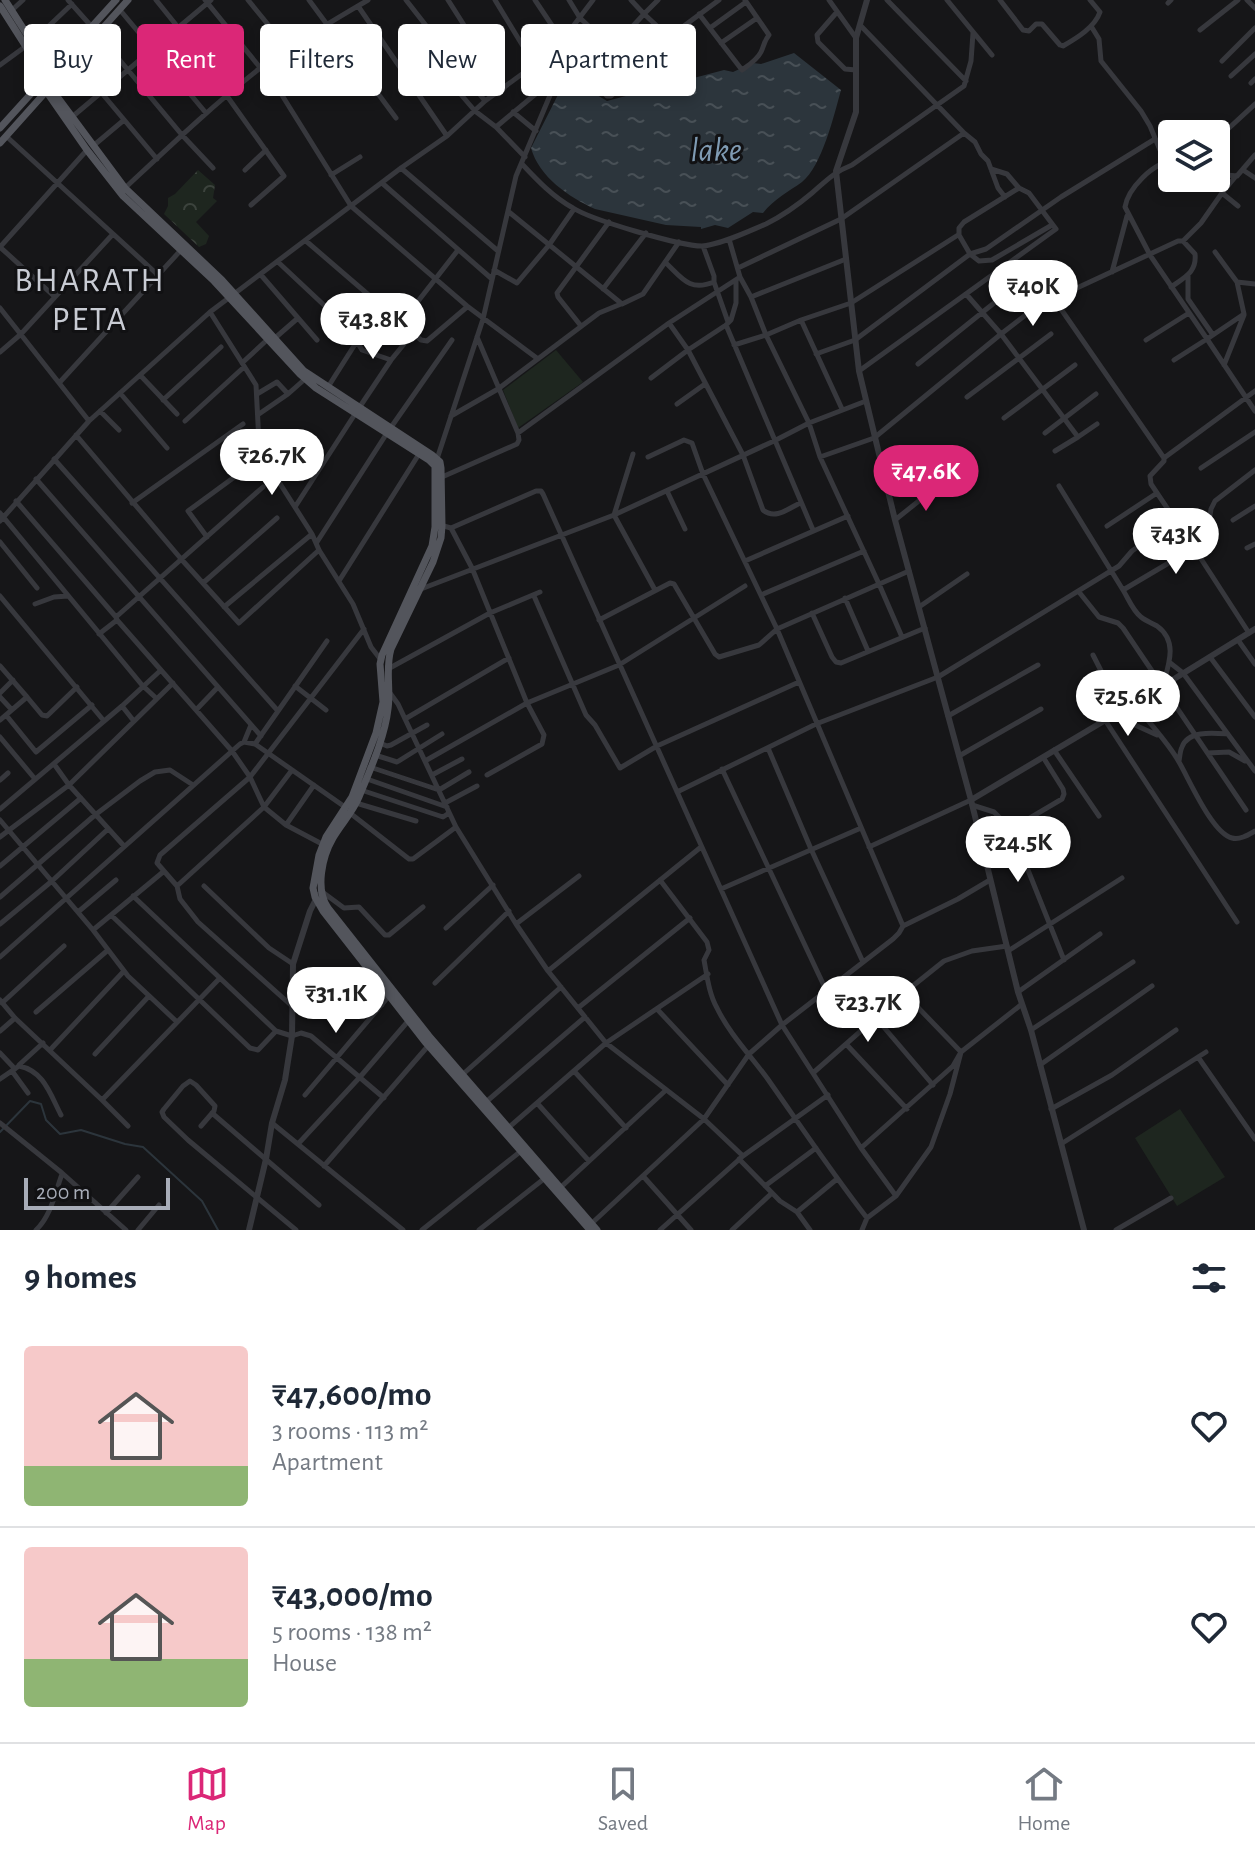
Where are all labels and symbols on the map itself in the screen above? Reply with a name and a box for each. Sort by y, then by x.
water label: lake [690,134,742,168]
pin: ₹40K [986,260,1080,328]
district label: BHARATH PETA [14,264,166,337]
pin: ₹43.8K [308,293,438,361]
pin: ₹26.7K [207,429,337,497]
pin: ₹47.6K [861,445,991,513]
pin: ₹43K [1129,508,1223,576]
pin: ₹25.6K [1063,670,1193,738]
pin: ₹24.5K [953,816,1083,884]
pin: ₹31.1K [271,967,401,1035]
pin: ₹23.7K [803,976,933,1044]
scale bar [24,1174,170,1210]

